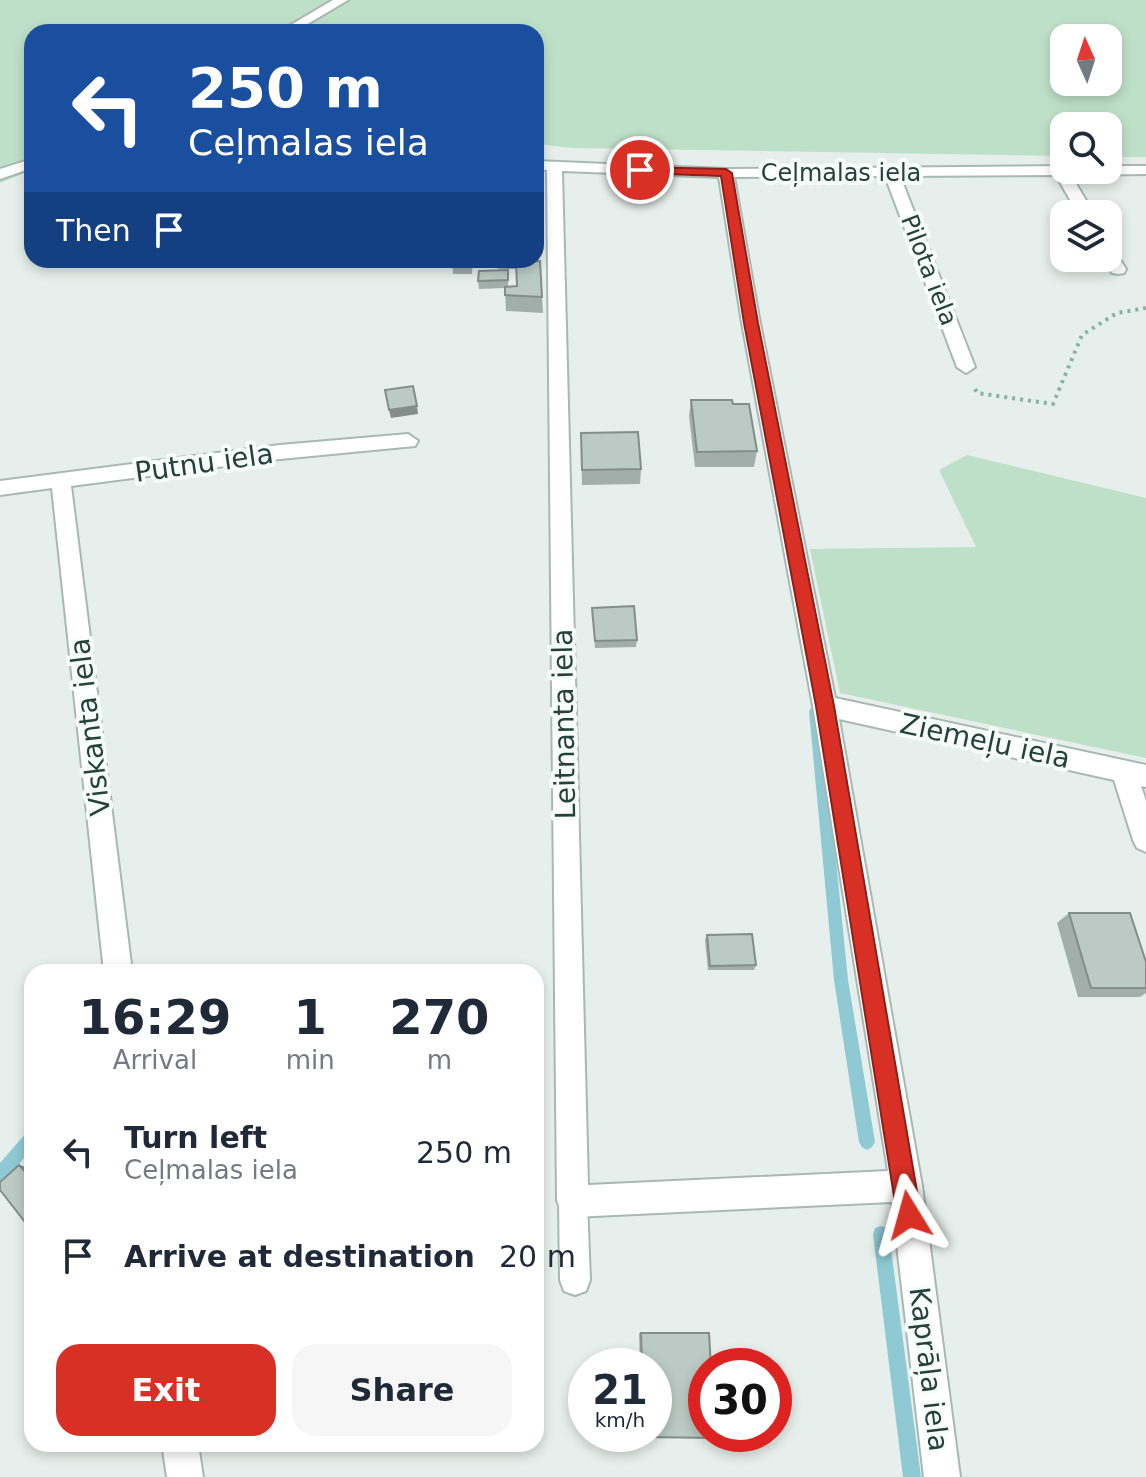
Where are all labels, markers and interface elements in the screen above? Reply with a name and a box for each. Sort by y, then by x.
north arrow [1050,24,1122,96]
map controls [1050,24,1122,272]
text: 250 m [188,55,383,120]
icon: left [56,56,160,160]
button: search [1050,112,1122,184]
text: Ceļmalas iela [188,122,429,163]
pin [606,136,674,204]
icon: arrive [618,148,662,192]
street label: Ceļmalas iela [761,159,921,187]
button: layers [1050,200,1122,272]
icon: arrive [147,208,191,252]
street label: Pilota iela [895,211,963,329]
text: Then [56,213,131,248]
street label: Putnu iela [133,437,275,489]
street label: Leitnanta iela [546,628,582,820]
street label: Viskanta iela [63,636,117,818]
street label: Ziemeļu iela [897,707,1073,775]
text: 16:29 [78,989,231,1045]
text: 1 [294,989,327,1045]
text: 270 [389,989,489,1045]
text: Arrival [113,1045,197,1075]
text: min [286,1045,335,1075]
text: m [427,1045,452,1075]
text: Turn left [124,1120,267,1155]
icon: left [56,1130,100,1174]
text: 250 m [416,1135,512,1170]
text: Ceļmalas iela [124,1155,298,1185]
position arrow [867,1173,951,1257]
icon: arrive [56,1234,100,1278]
text: Arrive at destination [124,1239,475,1274]
text: 20 m [499,1239,576,1274]
street label: Kaprāļa iela [903,1285,955,1453]
button: Exit [56,1344,276,1436]
button: Share [292,1344,512,1436]
speed limit sign: 30 [688,1348,792,1452]
text: 21 [592,1367,648,1413]
text: km/h [595,1408,645,1432]

